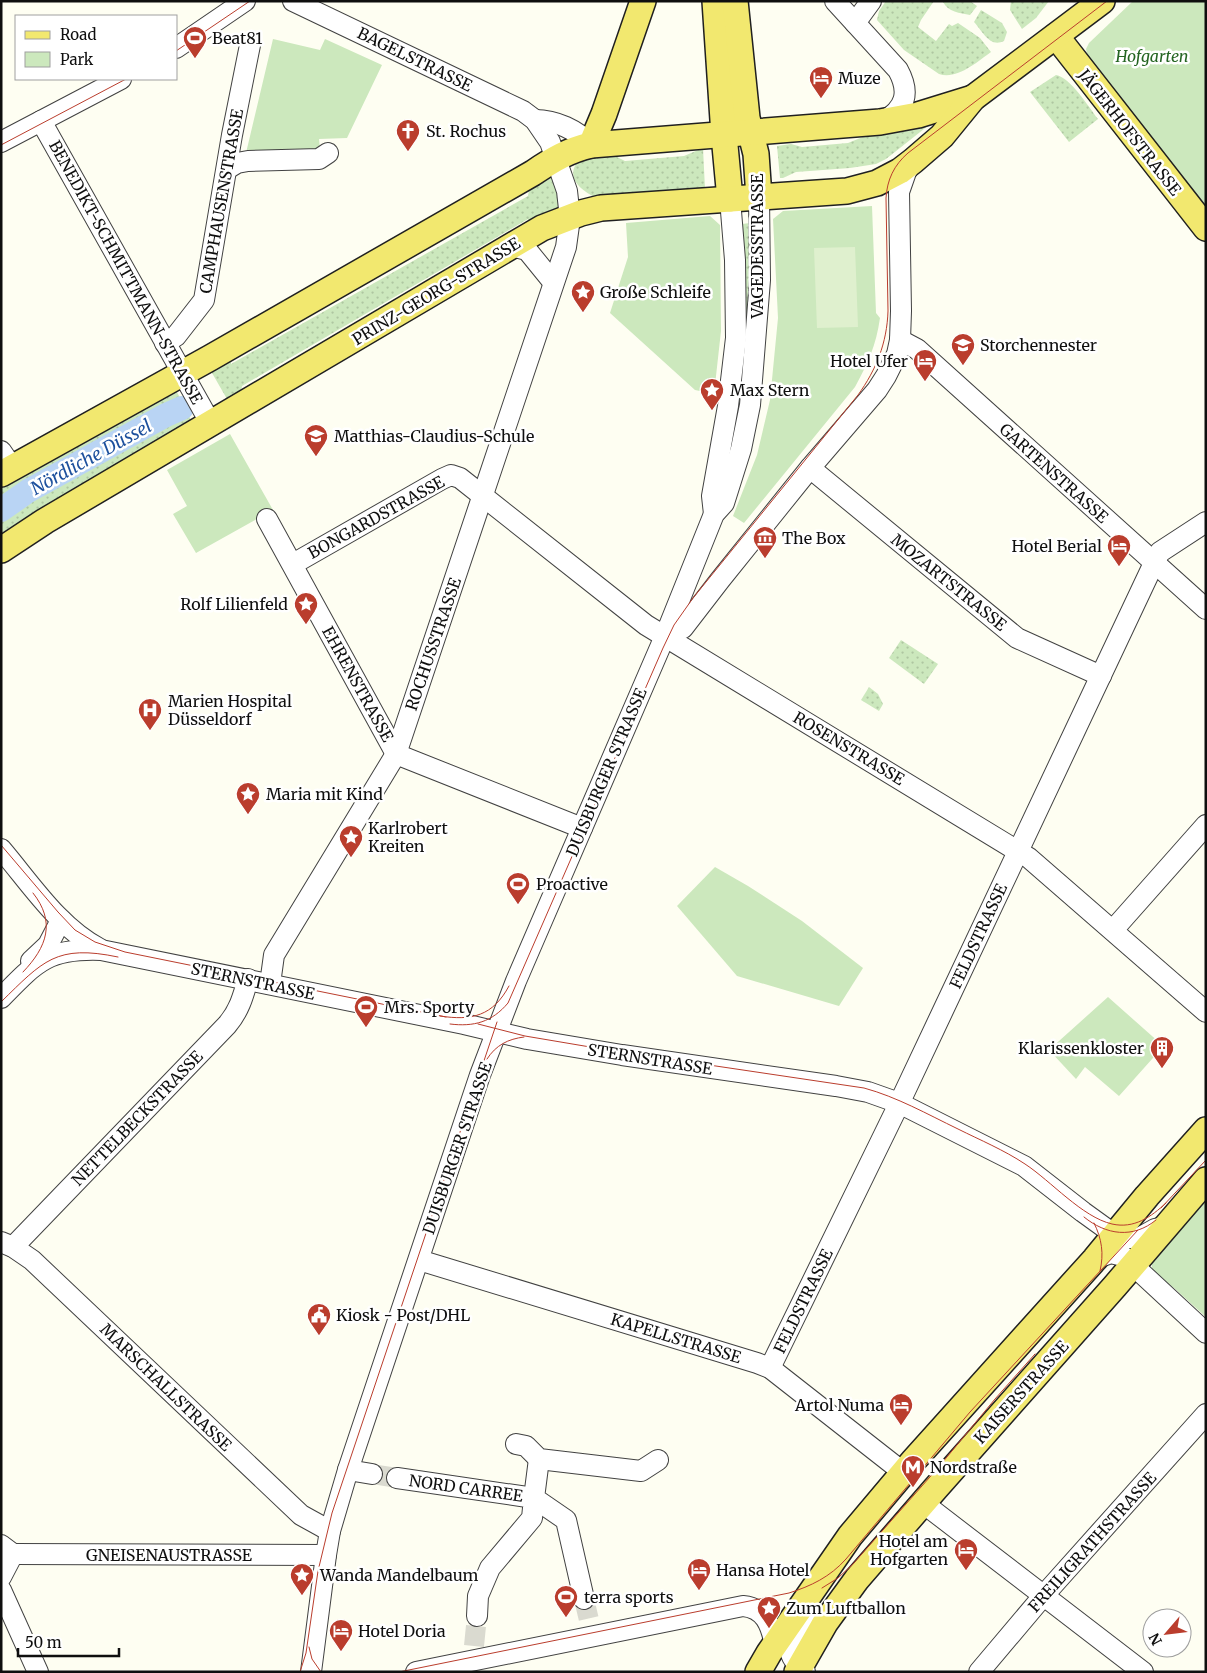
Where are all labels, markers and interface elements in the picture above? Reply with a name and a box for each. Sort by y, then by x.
legend [15,15,178,80]
street label: BAGELSTRASSE [354,23,477,96]
text: Road [60,25,96,44]
sports icon: Beat81 [182,25,208,59]
place label: Beat81 [212,28,262,48]
park label: Hofgarten [1114,46,1189,66]
text: Park [60,50,94,69]
street label: JÄGERHOFSTRASSE [1074,64,1186,200]
hotel icon: Muze [808,65,834,99]
place label: Muze [838,68,880,88]
street label: CAMPHAUSENSTRASSE [195,106,247,295]
church icon: St. Rochus [395,118,421,152]
place label: St. Rochus [426,121,506,141]
street label: BENEDIKT-SCHMITTMANN-STRASSE [45,137,207,408]
street label: VAGEDESSTRASSE [747,173,767,320]
street label: PRINZ-GEORG-STRASSE [348,232,524,349]
place icon: Große Schleife [570,279,596,313]
place label: Große Schleife [600,282,711,302]
school or university icon: Storchennester [950,332,976,366]
place label: Storchennester [980,335,1097,355]
hotel icon: Hotel Ufer [912,348,938,382]
place label: Hotel Ufer [830,351,908,371]
place icon: Max Stern [699,377,725,411]
place label: Max Stern [730,380,810,400]
water label: Nördliche Düssel [26,414,156,500]
street label: GARTENSTRASSE [996,419,1113,528]
school or university icon: Matthias-Claudius-Schule [303,423,329,457]
place label: Matthias-Claudius-Schule [334,426,534,446]
street label: BONGARDSTRASSE [304,471,448,563]
museum icon: The Box [752,525,778,559]
place label: The Box [782,528,846,548]
street label: MOZARTSTRASSE [887,529,1011,635]
hotel icon: Hotel Berial [1106,533,1132,567]
place label: Hotel Berial [1012,536,1102,556]
street label: ROCHUSSTRASSE [401,574,465,713]
place icon: Rolf Lilienfeld [293,591,319,625]
place label: Rolf Lilienfeld [180,594,288,614]
street label: EHRENSTRASSE [318,623,398,746]
street label: DUISBURGER STRASSE [561,684,651,859]
place label: Marien Hospital Düsseldorf [168,691,292,729]
hospital icon: Marien Hospital Düsseldorf [137,697,163,731]
street label: ROSENSTRASSE [790,707,909,789]
place icon: Maria mit Kind [235,781,261,815]
place label: Maria mit Kind [266,784,383,804]
place label: Karlrobert Kreiten [368,818,449,856]
place icon: Karlrobert Kreiten [338,824,364,858]
sports icon: Proactive [505,871,531,905]
place label: Proactive [536,874,608,894]
street label: FELDSTRASSE [945,879,1011,992]
street label: STERNSTRASSE [189,958,318,1004]
sports icon: Mrs. Sporty [353,994,379,1028]
place label: Mrs. Sporty [384,997,475,1017]
building icon: Klarissenkloster [1149,1035,1175,1069]
place label: Klarissenkloster [1018,1038,1144,1058]
street label: STERNSTRASSE [586,1039,715,1079]
street label: NETTELBECKSTRASSE [67,1046,207,1190]
street label: DUISBURGER STRASSE [418,1058,496,1237]
street label: FELDSTRASSE [769,1245,837,1356]
public building icon: Kiosk - Post/DHL [306,1302,332,1336]
place label: Kiosk - Post/DHL [336,1305,470,1325]
street label: KAPELLSTRASSE [608,1309,744,1368]
street label: MARSCHALLSTRASSE [96,1319,236,1455]
street label: KAISERSTRASSE [970,1336,1073,1448]
hotel icon: Artol Numa [888,1392,914,1426]
place label: Artol Numa [794,1395,884,1415]
metro station icon: Nordstraße [900,1454,926,1488]
place label: Nordstraße [930,1457,1017,1477]
street label: FREILIGRATHSTRASSE [1024,1467,1161,1616]
street label: NORD CARREE [408,1470,525,1506]
place label: Hotel am Hofgarten [870,1531,948,1569]
hotel icon: Hotel am Hofgarten [953,1537,979,1571]
street label: GNEISENAUSTRASSE [86,1545,253,1565]
hotel icon: Hansa Hotel [686,1557,712,1591]
place label: Hansa Hotel [716,1560,810,1580]
place icon: Wanda Mandelbaum [289,1562,315,1596]
place label: Wanda Mandelbaum [319,1565,479,1585]
sports icon: terra sports [553,1584,579,1618]
place label: terra sports [584,1587,674,1607]
place icon: Zum Luftballon [756,1595,782,1629]
place label: Zum Luftballon [786,1598,906,1618]
north arrow [1142,1608,1192,1658]
hotel icon: Hotel Doria [328,1618,354,1652]
place label: Hotel Doria [358,1621,446,1641]
scale bar [18,1626,119,1658]
text: N [1145,1630,1166,1648]
text: 50 m [25,1633,62,1652]

